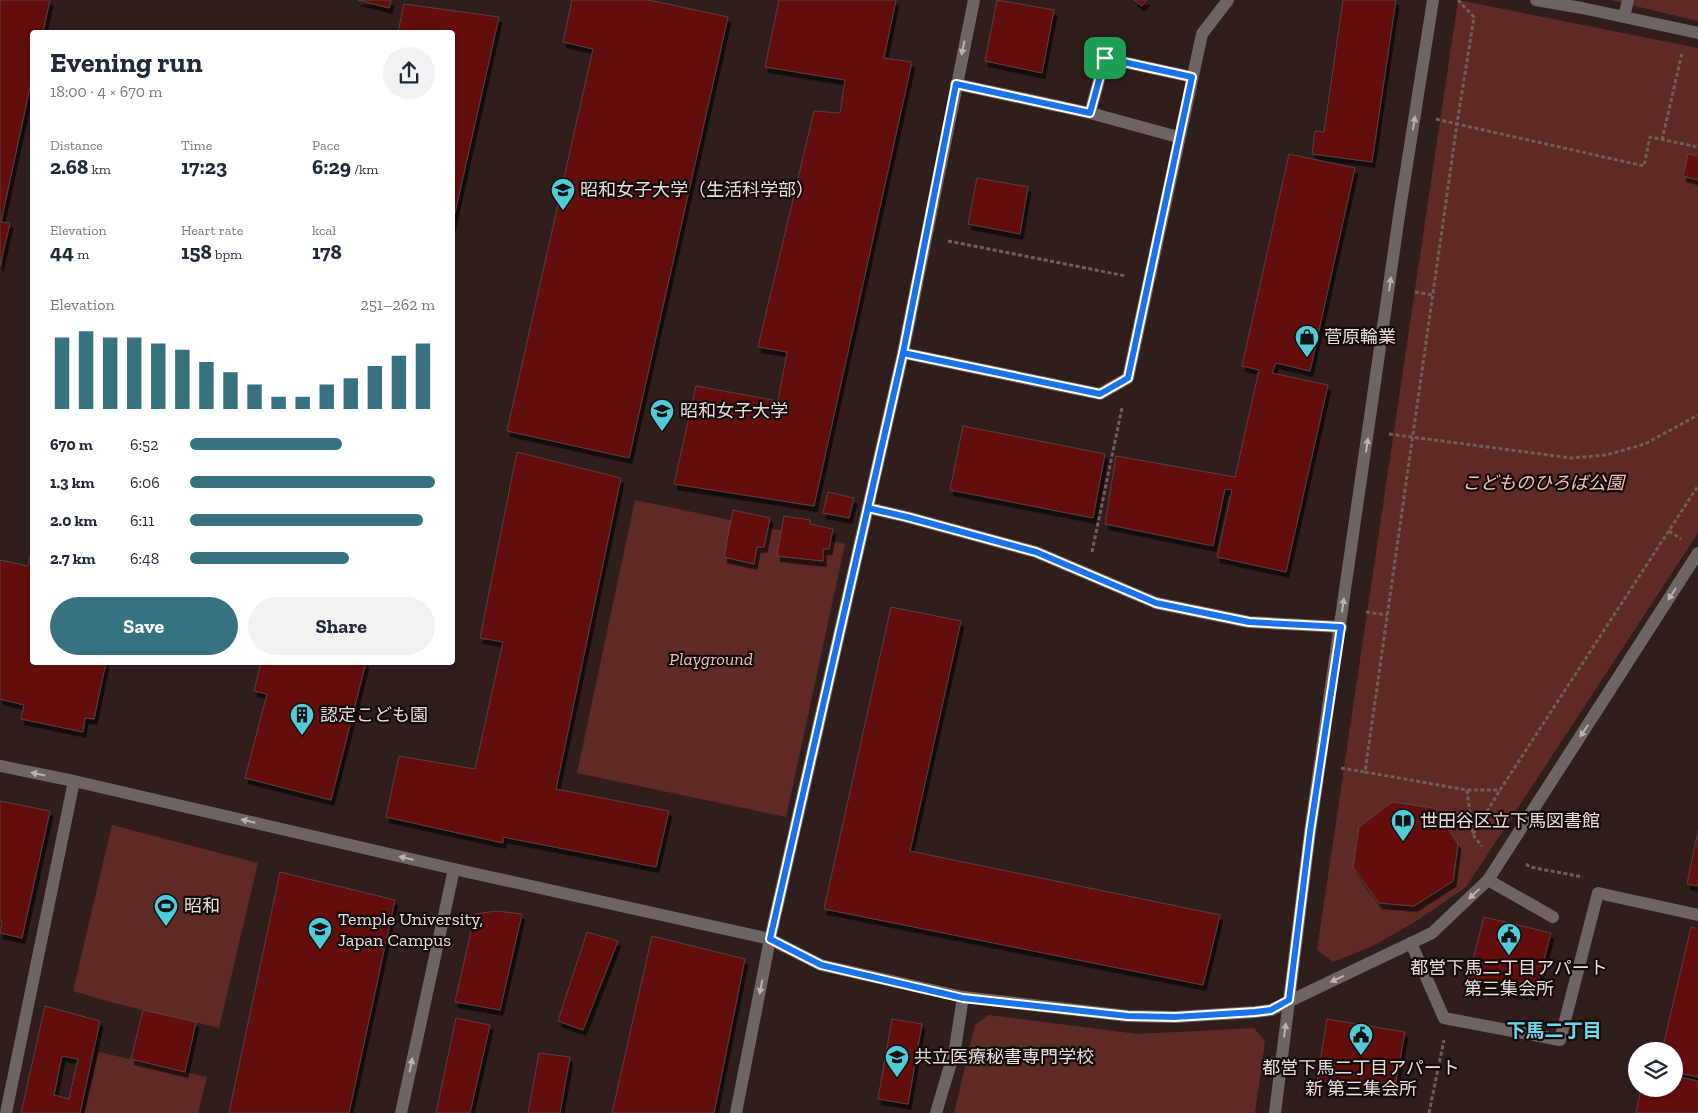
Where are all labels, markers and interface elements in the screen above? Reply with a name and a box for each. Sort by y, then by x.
pin [1084,37,1126,79]
one-way arrow [959,40,967,56]
icon: arrive [1091,44,1119,72]
text: Evening run [50,46,203,79]
button: share [383,47,435,99]
text: 18:00 · 4 × 670 m [50,82,162,101]
one-way arrow [1410,115,1418,131]
text: Distance [50,137,103,154]
text: Time [181,137,212,154]
text: Pace [312,137,340,154]
text: 2.68 [50,154,88,179]
text: 17:23 [181,154,227,179]
text: 6:29 [312,154,351,179]
text: km [88,161,111,178]
text: /km [351,161,378,178]
school or university icon: 昭和女子大学（生活科学部） [550,177,576,211]
place label: 昭和女子大学（生活科学部） [580,179,814,201]
text: Elevation [50,222,107,239]
text: Heart rate [181,222,243,239]
text: kcal [312,222,336,239]
text: 44 [50,239,74,264]
text: 158 [181,239,212,264]
text: 178 [312,239,342,264]
text: m [74,246,89,263]
text: bpm [212,246,242,263]
one-way arrow [1386,275,1394,291]
text: Elevation [50,295,115,314]
text: 251–262 m [360,295,435,314]
shop icon: 菅原輪業 [1294,324,1320,358]
place label: 菅原輪業 [1324,326,1396,348]
school or university icon: 昭和女子大学 [649,398,675,432]
place label: 昭和女子大学 [680,400,788,422]
text: 670 m [50,435,93,454]
text: 6:52 [130,435,159,454]
one-way arrow [1363,436,1371,452]
park label: こどものひろば公園 [1462,472,1627,494]
text: 1.3 km [50,473,95,492]
text: 6:06 [130,473,160,492]
text: 2.0 km [50,511,97,530]
text: 6:11 [130,511,154,530]
text: 2.7 km [50,549,96,568]
text: 6:48 [130,549,159,568]
one-way arrow [1667,587,1676,600]
button: Save [50,597,238,655]
button: Share [248,597,435,655]
one-way arrow [1340,597,1348,613]
park label: Playground [669,648,753,670]
building icon: 認定こども園 [289,702,315,736]
place label: 認定こども園 [320,704,428,726]
one-way arrow [1579,724,1589,737]
one-way arrow [31,770,46,778]
library icon: 世田谷区立下馬図書館 [1390,808,1416,842]
place label: 世田谷区立下馬図書館 [1420,810,1600,832]
one-way arrow [241,817,256,825]
one-way arrow [399,854,414,862]
one-way arrow [1468,888,1480,900]
sports icon: 昭和 [153,893,179,927]
place label: 昭和 [184,895,220,917]
place label: Temple University, Japan Campus [338,908,483,951]
school or university icon: Temple University, Japan Campus [307,916,333,950]
public building icon: 都営下馬二丁目アパート 第三集会所 [1496,922,1522,956]
place label: 都営下馬二丁目アパート 第三集会所 [1410,957,1608,1000]
one-way arrow [1330,975,1344,983]
one-way arrow [756,979,764,995]
district label: 下馬二丁目 [1506,1019,1602,1042]
one-way arrow [1282,1022,1290,1038]
public building icon: 都営下馬二丁目アパート 新 第三集会所 [1348,1022,1374,1056]
map controls [1628,1042,1683,1097]
button: layers [1628,1042,1683,1097]
school or university icon: 共立医療秘書専門学校 [884,1044,910,1078]
place label: 共立医療秘書専門学校 [914,1046,1094,1068]
place label: 都営下馬二丁目アパート 新 第三集会所 [1262,1057,1460,1100]
one-way arrow [407,1058,415,1073]

